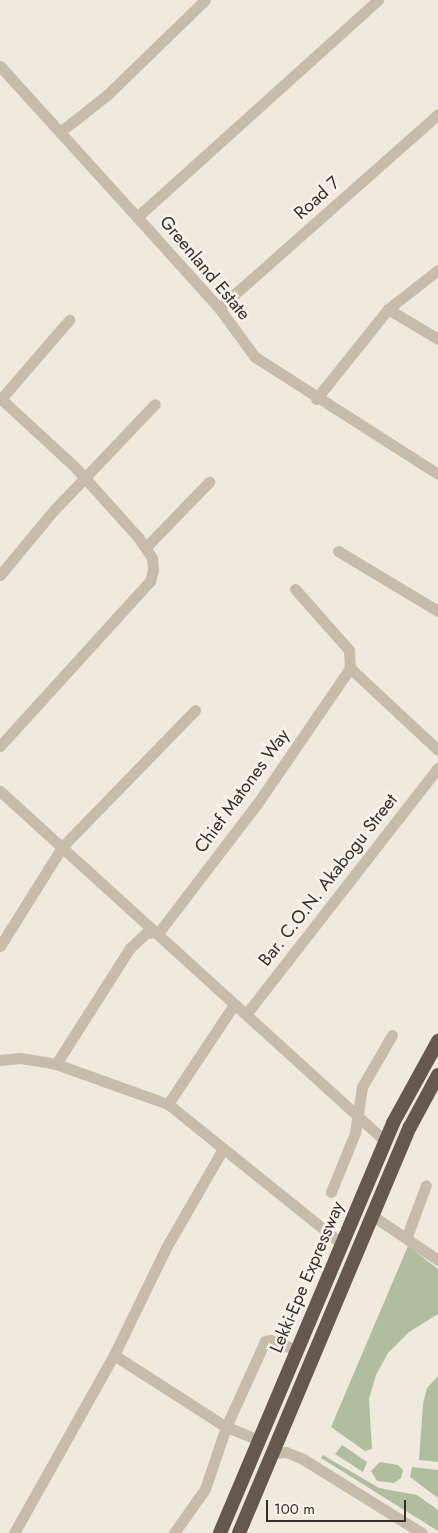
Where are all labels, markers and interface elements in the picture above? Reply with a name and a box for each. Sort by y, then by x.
street label: Road 7 [290,172,344,224]
street label: Greenland Estate [155,211,255,325]
street label: Chief Matones Way [190,725,294,857]
street label: Bar. C.O.N. Akabogu Street [254,790,402,970]
street label: Lekki-Epe Expressway [265,1198,349,1356]
scale bar [268,1490,408,1522]
text: 100 m [274,1498,315,1520]

